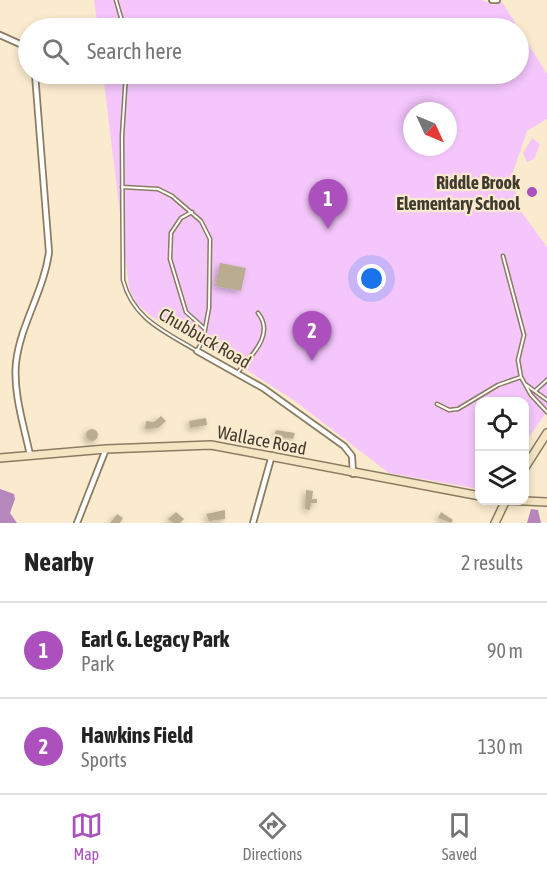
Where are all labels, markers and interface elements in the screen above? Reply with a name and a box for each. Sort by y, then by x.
search box [18,18,529,84]
icon: search [39,35,72,68]
text: Search here [87,38,182,64]
north arrow [403,102,457,156]
place label: Riddle Brook Elementary School [396,172,521,214]
pin: 1 [308,180,348,229]
marker: Riddle Brook Elementary School [525,185,539,199]
your location [357,264,386,293]
street label: Chubbuck Road [155,303,255,373]
pin: 2 [292,312,332,361]
map controls [475,397,529,505]
button: locate [475,397,529,451]
street label: Wallace Road [216,421,308,459]
button: layers [475,451,529,505]
text: Nearby [24,547,94,577]
text: 2 results [461,551,523,574]
text: Earl G. Legacy Park [81,626,229,652]
text: 1 [39,639,48,662]
text: 90 m [487,639,523,662]
text: Park [81,652,114,675]
text: Hawkins Field [81,722,193,748]
text: 2 [39,735,48,758]
text: 130 m [478,735,523,758]
text: Sports [81,748,127,771]
tab: Map [70,809,103,863]
tab: Directions [242,809,302,863]
tab: Saved [442,809,477,863]

